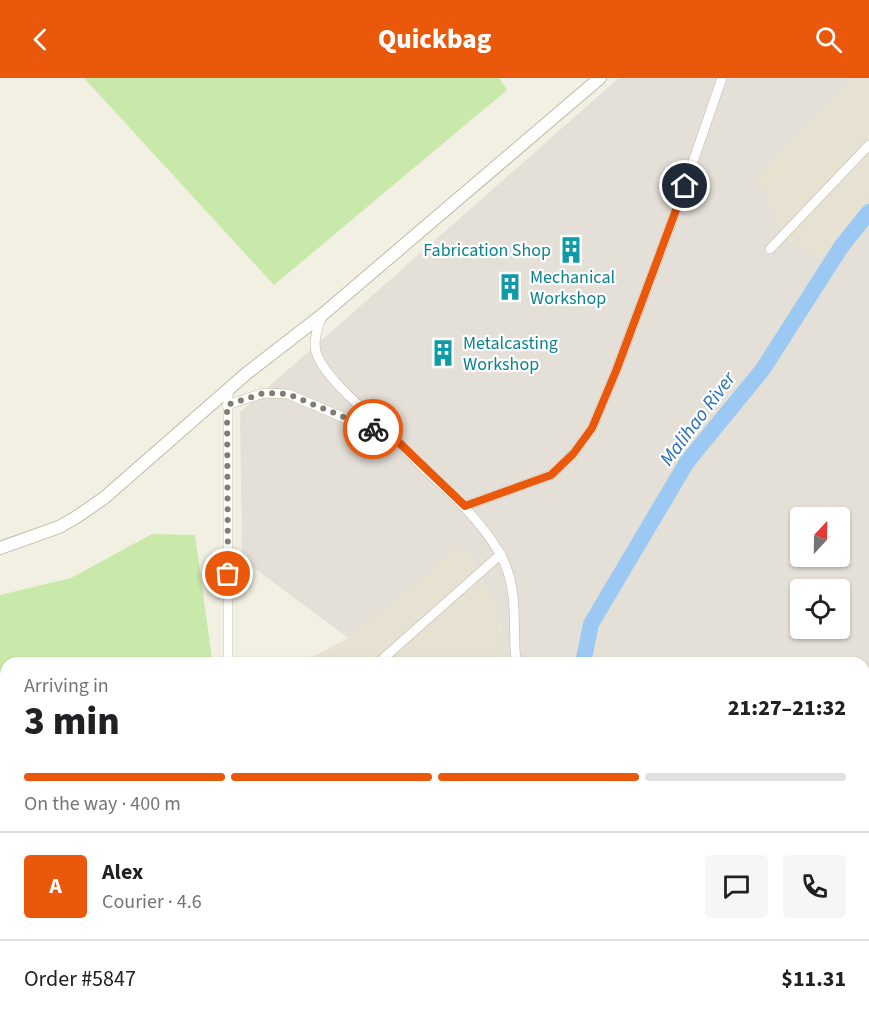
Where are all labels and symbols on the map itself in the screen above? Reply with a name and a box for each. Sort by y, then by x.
pin [659,160,710,211]
building icon: Fabrication Shop [556,235,586,265]
place label: Fabrication Shop [423,238,551,263]
place label: Mechanical Workshop [530,265,615,311]
building icon: Mechanical Workshop [495,272,525,302]
place label: Metalcasting Workshop [463,331,558,377]
building icon: Metalcasting Workshop [428,338,458,368]
water label: Malihao River [653,365,743,472]
courier [343,399,403,459]
north arrow [790,507,850,567]
pin [202,548,253,599]

